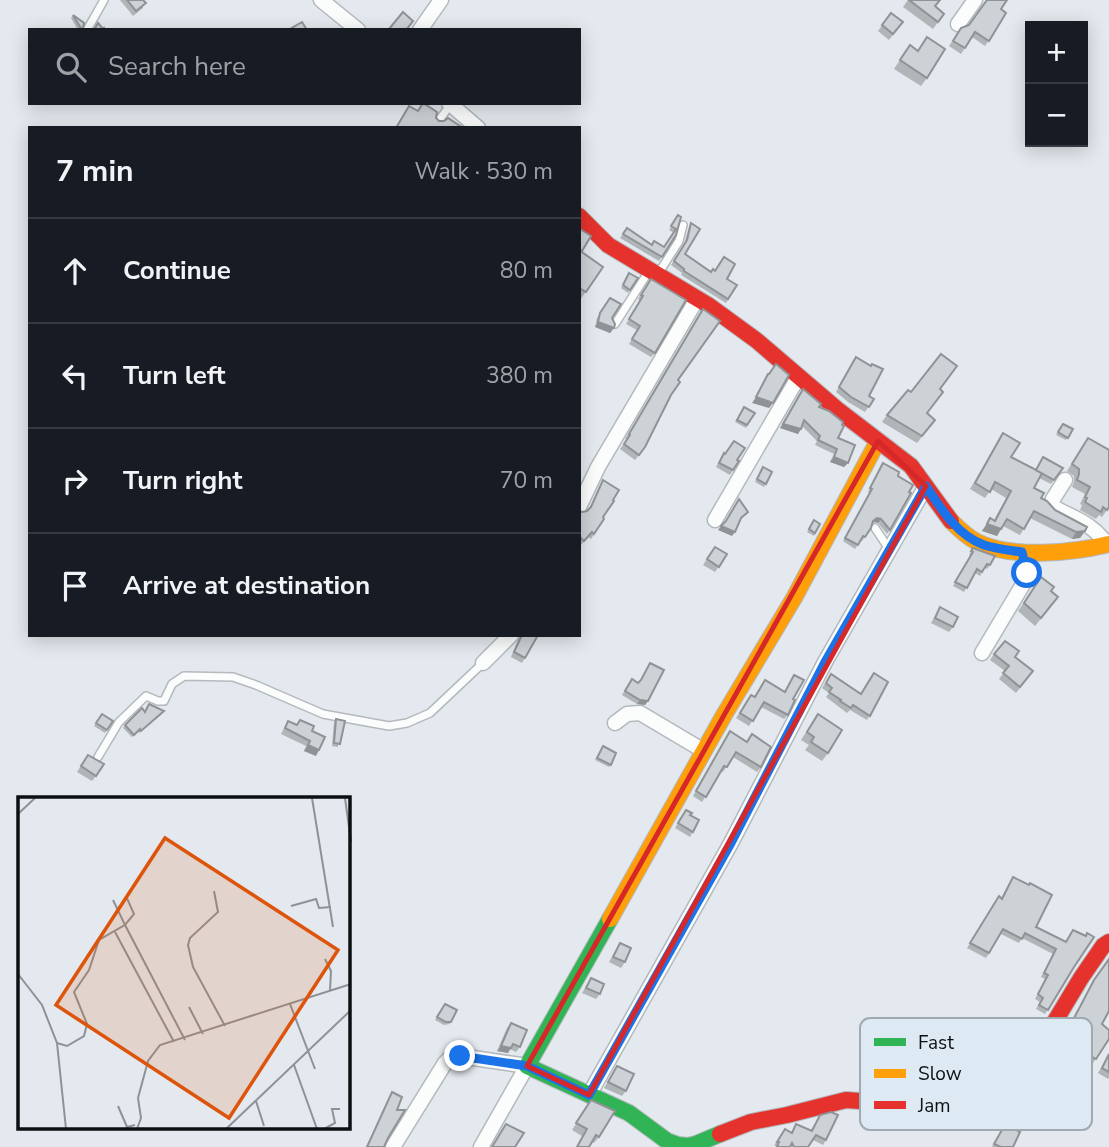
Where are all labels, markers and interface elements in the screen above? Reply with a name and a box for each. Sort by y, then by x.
map controls [1025,21,1088,147]
button: + [1025,21,1088,84]
search box [28,28,581,105]
icon: search [52,48,90,86]
text: Search here [108,49,246,84]
button: − [1025,84,1088,147]
text: 7 min [56,151,134,192]
text: Walk · 530 m [414,156,553,187]
icon: ahead [56,252,94,290]
text: Continue [123,253,231,288]
text: 80 m [500,255,553,286]
icon: left [56,357,94,395]
text: Turn left [123,358,226,393]
text: 380 m [486,360,553,391]
icon: right [56,462,94,500]
text: Turn right [123,463,242,498]
text: 70 m [500,465,553,496]
route start [1011,557,1042,588]
icon: arrive [56,567,94,605]
text: Arrive at destination [123,568,370,603]
inset map [18,797,350,1130]
legend [860,1018,1092,1130]
text: Fast [918,1030,954,1056]
route end [444,1040,475,1071]
text: Slow [918,1061,962,1087]
text: Jam [917,1093,951,1119]

